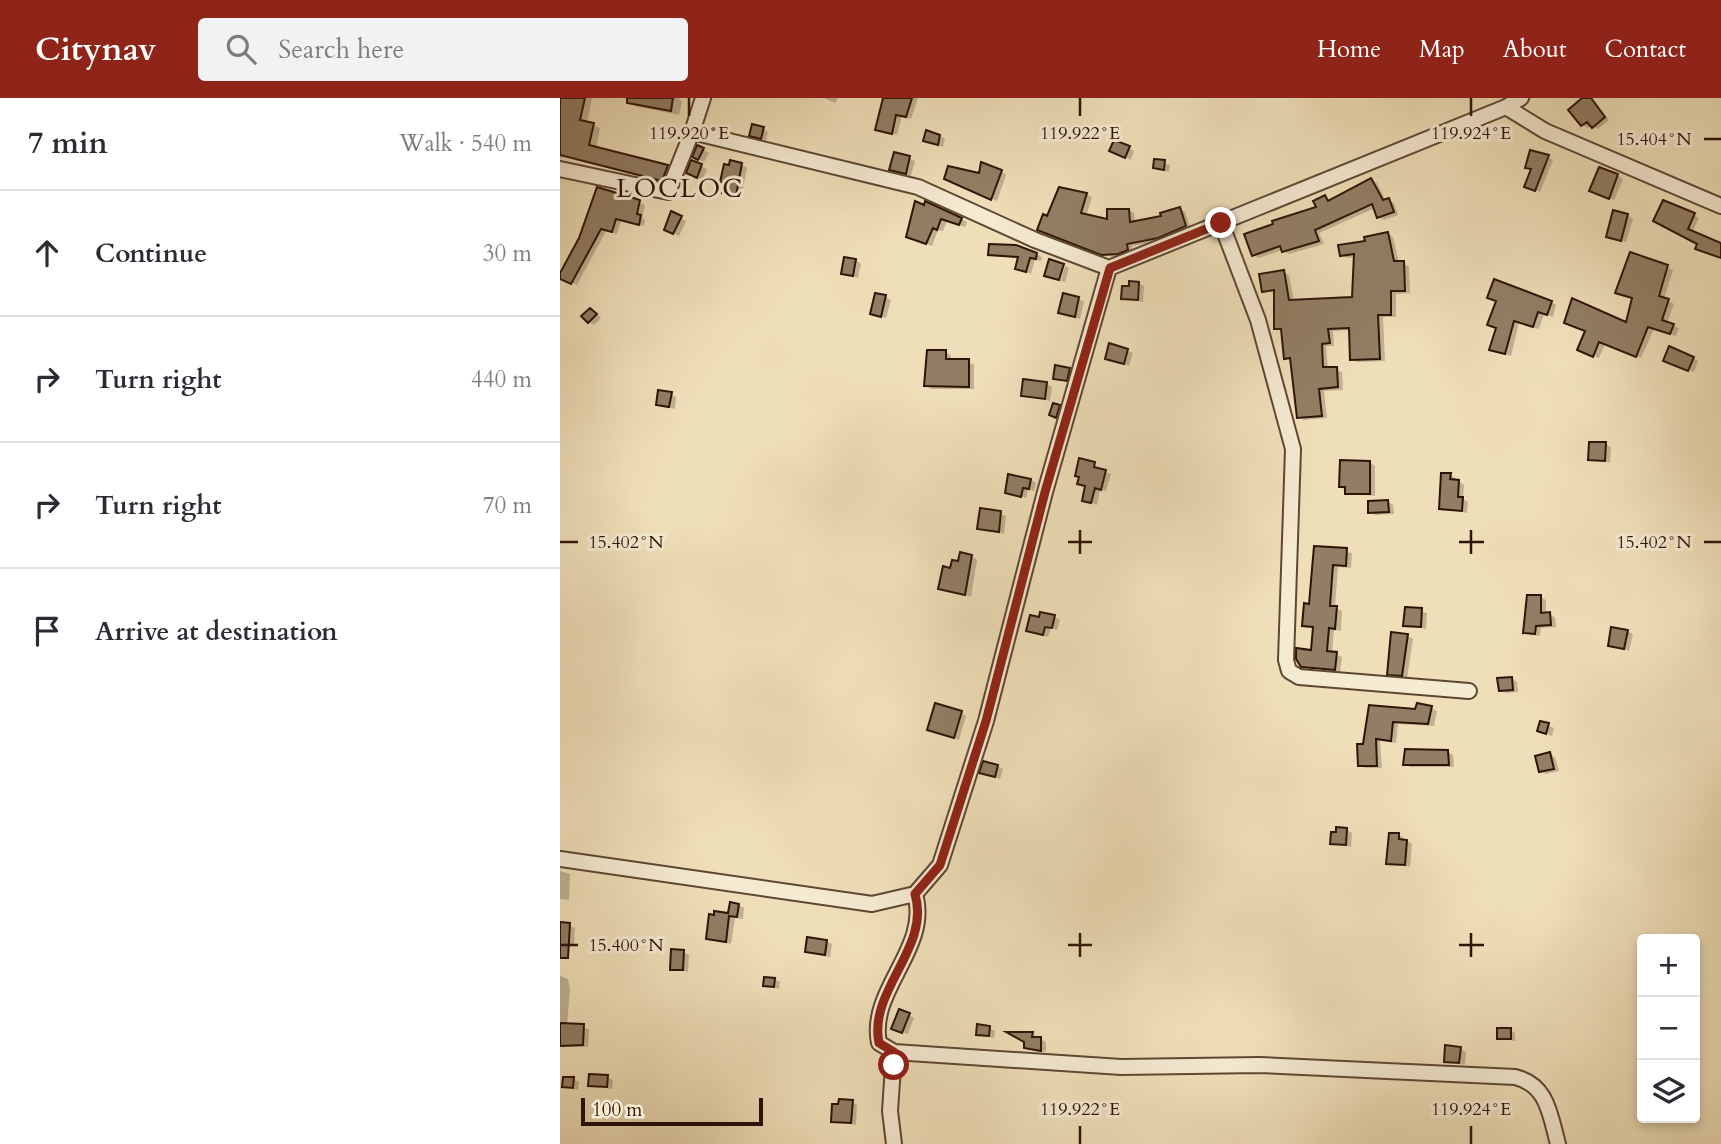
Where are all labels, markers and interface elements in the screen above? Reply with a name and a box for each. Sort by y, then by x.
search box [198,18,688,81]
text: Citynav [35,27,156,72]
icon: search [222,30,260,68]
text: Search here [278,32,404,67]
text: Home [1317,33,1381,66]
text: Map [1419,33,1465,66]
text: About [1503,33,1567,66]
text: Contact [1605,33,1686,66]
text: 119.920°E [649,121,729,146]
text: 119.922°E [1040,121,1120,146]
text: 119.924°E [1431,121,1511,146]
text: 7 min [28,123,108,164]
text: 15.404°N [1616,127,1692,152]
text: Walk · 540 m [399,128,532,159]
district label: LOCLOC [616,171,744,206]
route end [1205,207,1236,238]
icon: ahead [28,234,66,272]
text: Continue [95,236,207,271]
text: 30 m [483,238,532,269]
icon: right [28,360,66,398]
text: Turn right [95,362,222,397]
text: 440 m [471,364,532,395]
icon: right [28,486,66,524]
text: Turn right [95,488,222,523]
text: 70 m [483,490,532,521]
text: 15.402°N [588,530,664,555]
text: 15.402°N [1616,530,1692,555]
icon: arrive [28,612,66,650]
text: Arrive at destination [95,614,338,649]
text: 15.400°N [588,933,664,958]
map controls [1637,934,1700,1123]
button: + [1637,934,1700,997]
button: − [1637,997,1700,1060]
route start [878,1049,909,1080]
button: layers [1637,1060,1700,1123]
scale bar [581,1095,763,1127]
text: 100 m [592,1097,642,1123]
text: 119.922°E [1040,1097,1120,1122]
text: 119.924°E [1431,1097,1511,1122]

